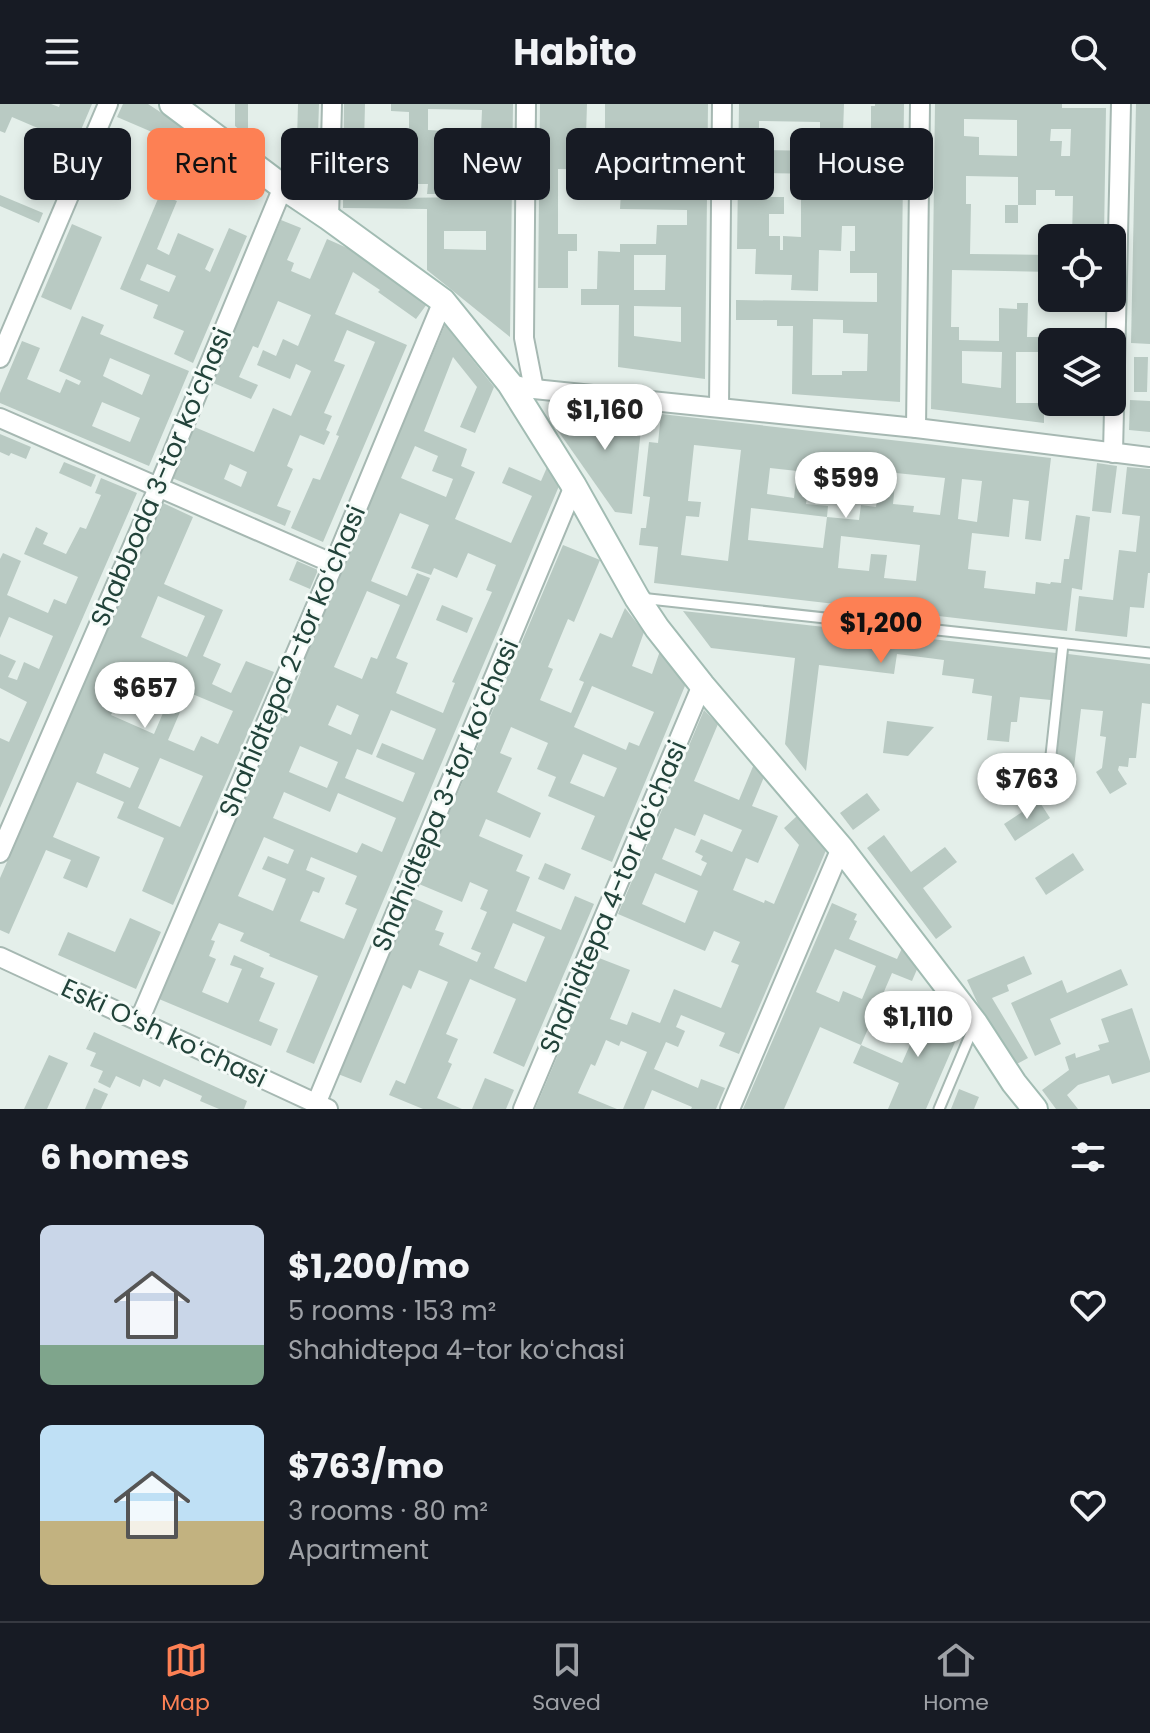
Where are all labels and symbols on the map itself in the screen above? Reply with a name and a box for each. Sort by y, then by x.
street label: Shabboda 3-tor koʻchasi [82,322,240,632]
pin: $1,160 [540,384,670,452]
pin: $599 [799,452,893,520]
street label: Shahidtepa 2-tor koʻchasi [210,500,374,822]
pin: $1,200 [816,597,946,665]
street label: Shahidtepa 3-tor koʻchasi [363,633,527,957]
pin: $657 [98,662,192,730]
street label: Shahidtepa 4-tor koʻchasi [531,735,695,1059]
pin: $763 [980,753,1074,821]
street label: Eski Oʻsh koʻchasi [55,970,273,1096]
pin: $1,110 [853,991,983,1059]

